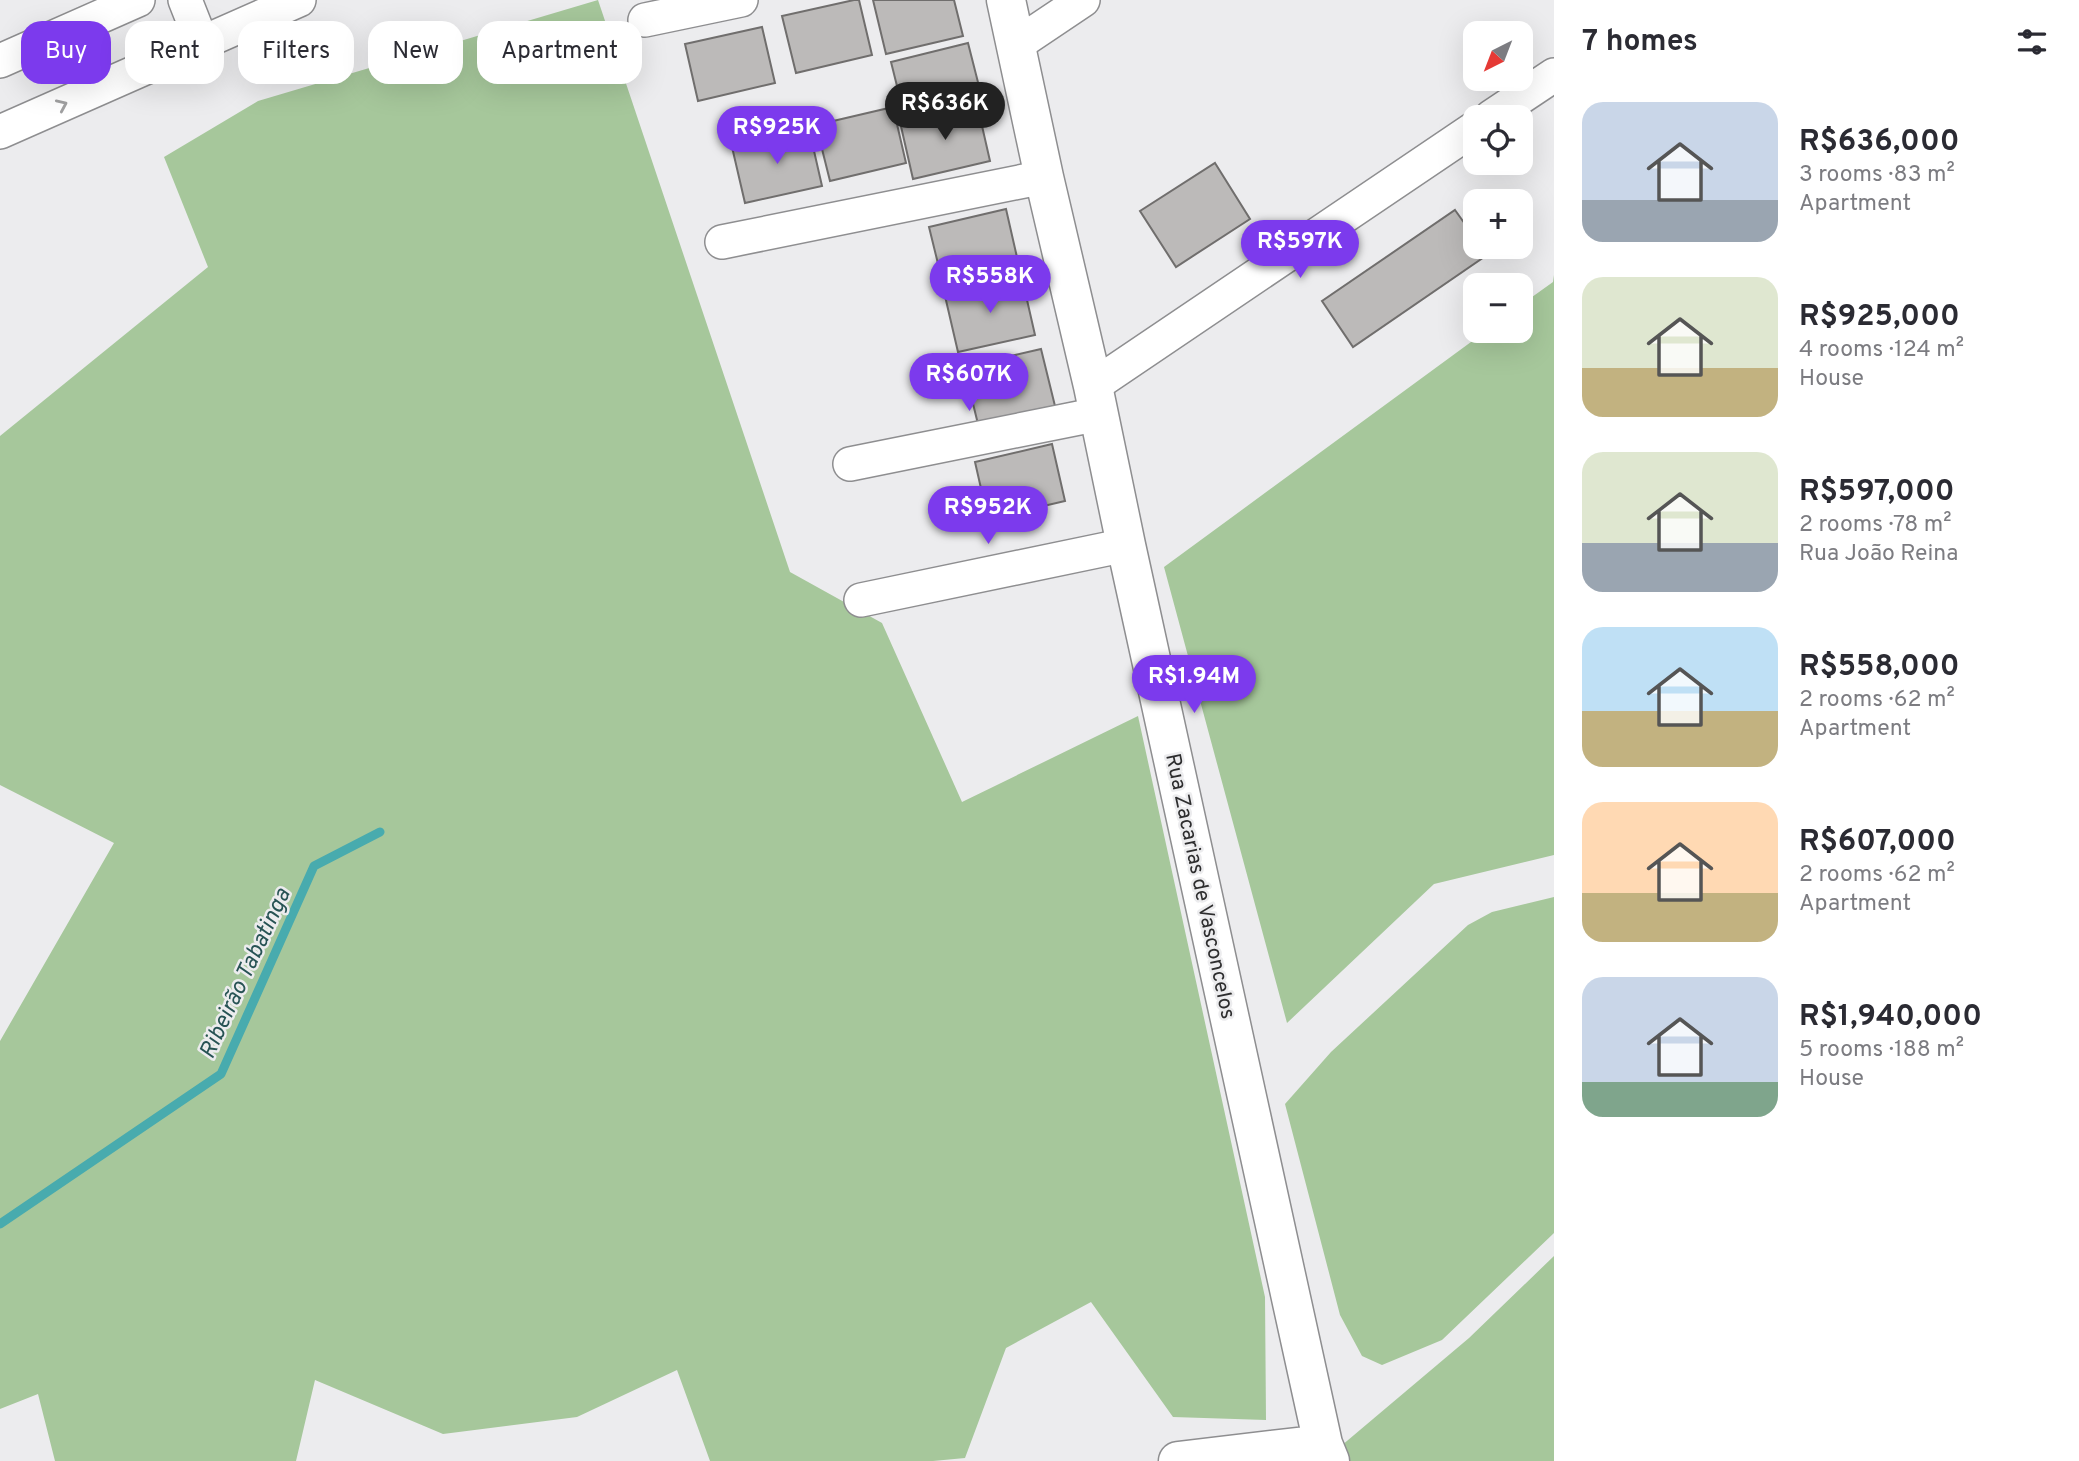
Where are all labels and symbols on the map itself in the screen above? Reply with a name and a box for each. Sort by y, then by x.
north arrow [1463,21,1533,91]
pin: R$636K [888,82,1002,142]
one-way arrow [56,99,68,113]
pin: R$925K [720,106,834,166]
pin: R$597K [1243,220,1357,280]
pin: R$558K [933,256,1047,315]
pin: R$607K [912,354,1026,413]
pin: R$952K [931,486,1045,546]
pin: R$1.94M [1129,656,1259,715]
street label: Rua Zacarias de Vasconcelos [1158,751,1241,1022]
water label: Ribeirão Tabatinga [194,884,299,1064]

